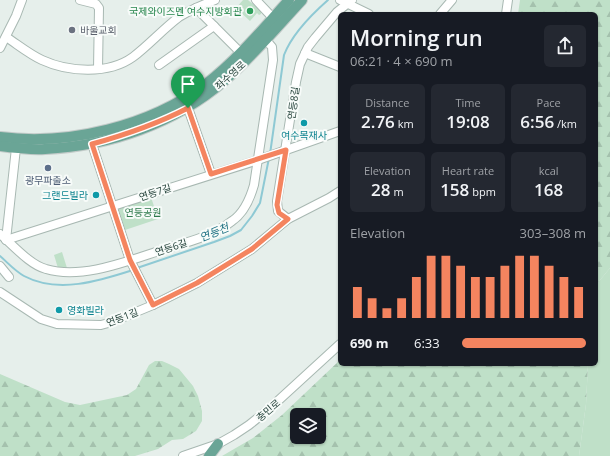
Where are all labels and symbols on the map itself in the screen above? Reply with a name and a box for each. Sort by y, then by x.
place label: 국제와이즈멘 여수지방회관 [129,4,243,18]
marker: 국제와이즈멘 여수지방회관 [245,6,255,16]
place label: 바울교회 [80,23,117,37]
marker: 바울교회 [67,25,77,35]
street label: 좌수영로 [212,57,248,93]
pin [171,67,205,108]
street label: 연등8길 [284,86,302,120]
marker: 여수목재사 [299,118,309,128]
place label: 여수목재사 [281,128,328,142]
marker: 광무파출소 [43,163,53,173]
place label: 광무파출소 [25,173,71,187]
street label: 연등7길 [137,180,173,204]
place label: 그랜드빌라 [42,188,89,202]
marker: 그랜드빌라 [91,190,101,200]
park label: 연등공원 [125,205,161,219]
water label: 연등천 [197,219,233,245]
street label: 연등6길 [153,235,189,259]
place label: 영화빌라 [67,303,105,317]
street label: 연등1길 [104,304,140,330]
marker: 영화빌라 [54,305,64,315]
street label: 충민로 [253,396,283,424]

